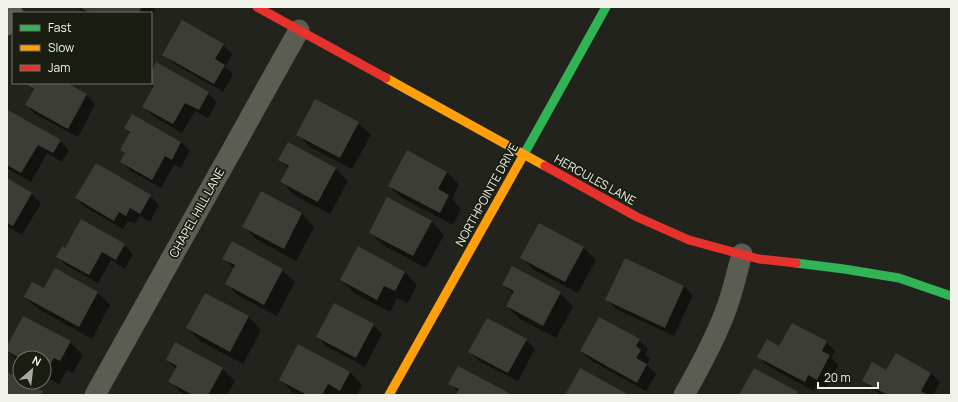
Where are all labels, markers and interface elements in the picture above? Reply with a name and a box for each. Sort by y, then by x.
legend [12,12,152,84]
text: Fast [48,19,72,36]
text: Slow [48,39,74,56]
text: Jam [48,59,70,76]
street label: NORTHPOINTE DRIVE [451,140,522,249]
street label: HERCULES LANE [551,150,639,209]
street label: CHAPEL HILL LANE [165,165,228,261]
north arrow [12,350,52,390]
text: N [30,352,44,369]
scale bar [818,364,878,390]
text: 20 m [824,369,851,386]

